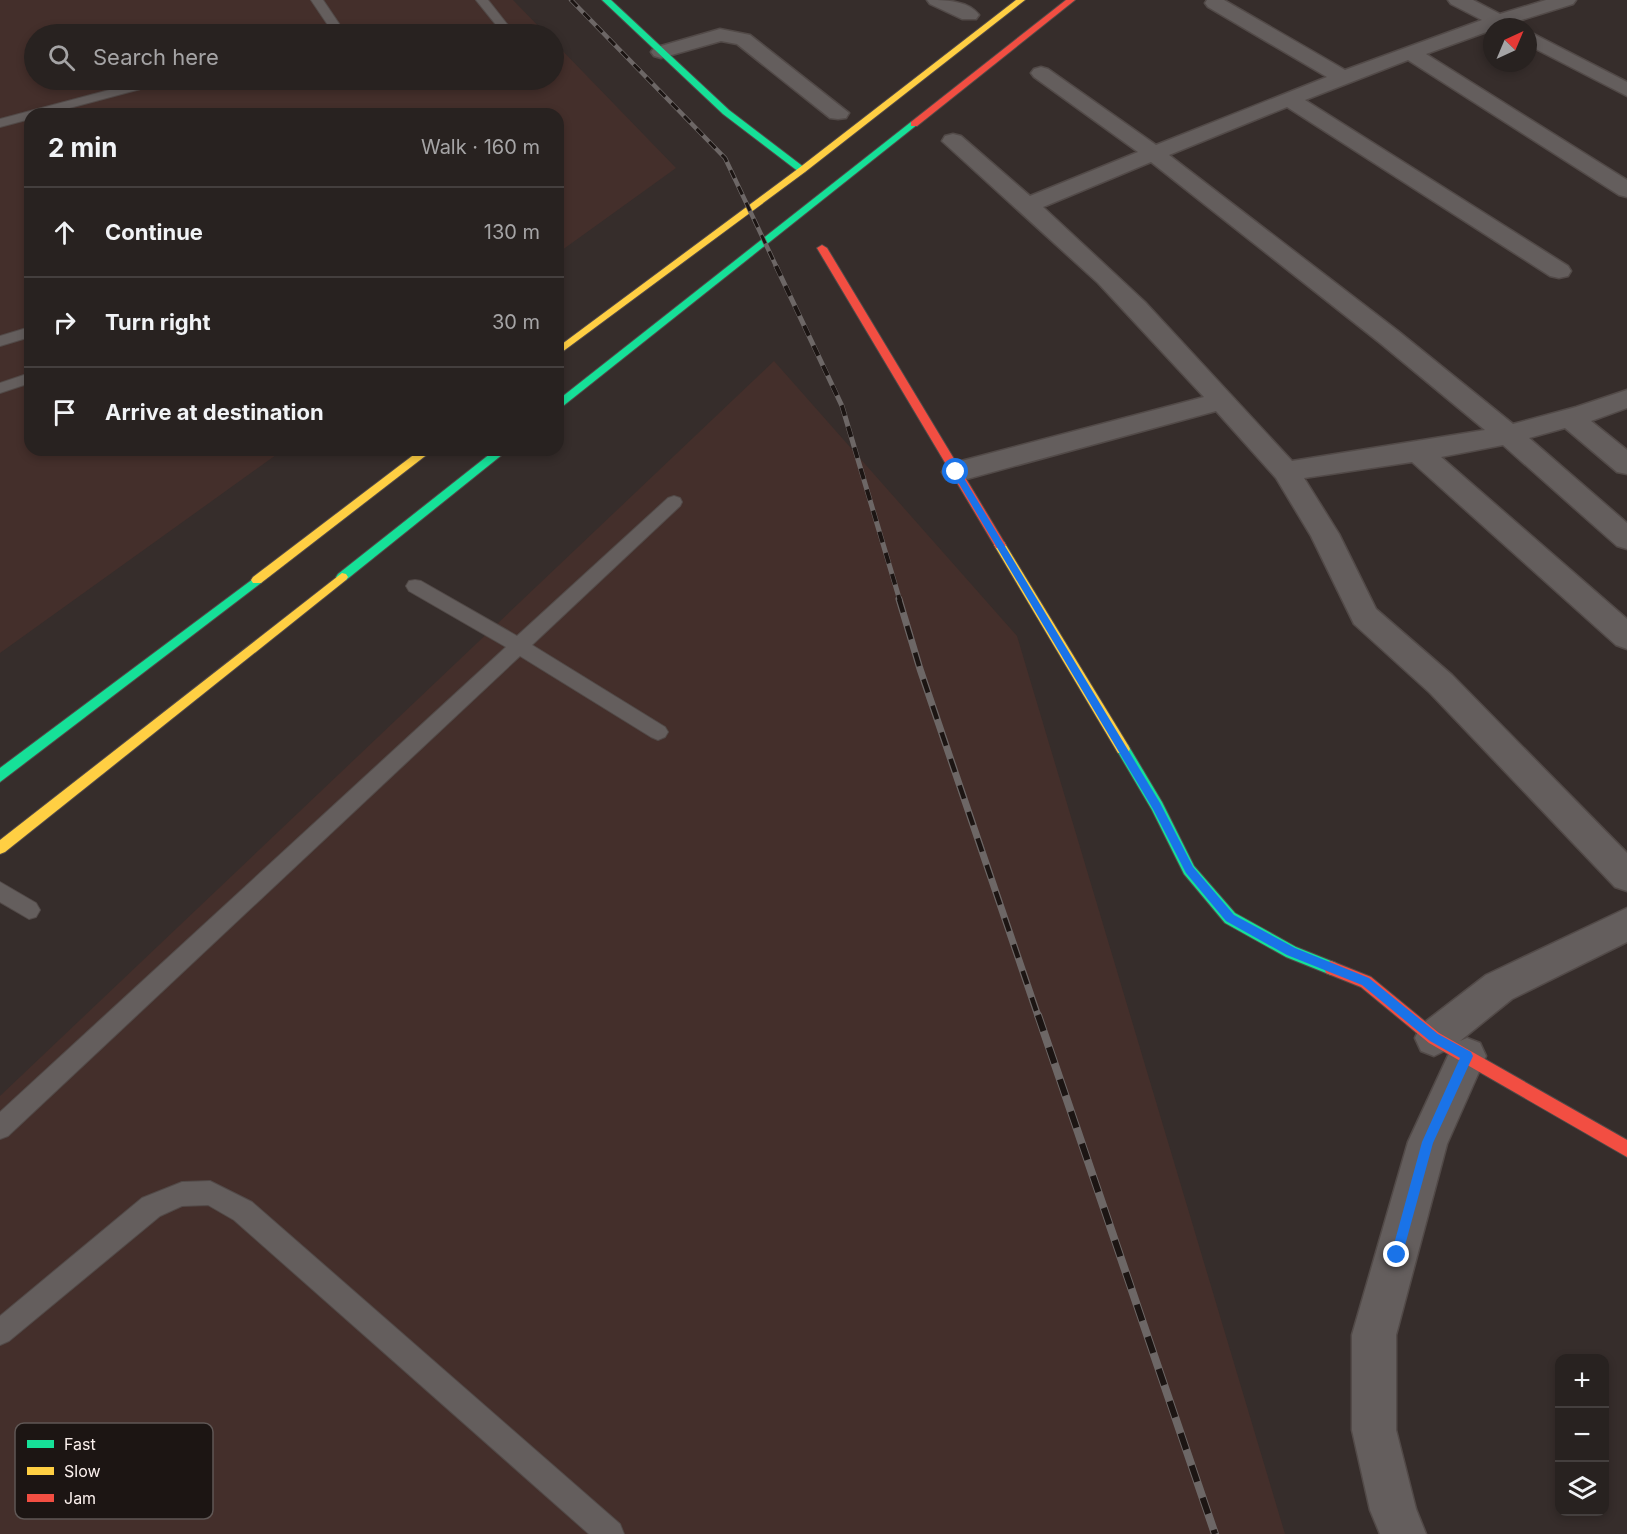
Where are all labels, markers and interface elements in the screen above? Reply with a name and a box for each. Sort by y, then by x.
north arrow [1483,18,1537,72]
search box [24,24,564,90]
icon: search [45,41,78,74]
text: Search here [93,44,219,70]
text: 2 min [48,132,118,163]
text: Walk · 160 m [421,135,540,159]
icon: ahead [48,216,81,249]
text: Continue [105,219,203,245]
text: 130 m [484,220,540,244]
icon: right [48,306,81,339]
text: Turn right [105,309,211,335]
text: 30 m [492,310,540,334]
icon: arrive [48,396,81,429]
text: Arrive at destination [105,399,324,425]
route start [942,458,968,484]
route end [1383,1241,1409,1267]
map controls [1555,1354,1609,1516]
button: + [1555,1354,1609,1408]
button: − [1555,1408,1609,1462]
legend [15,1423,213,1519]
text: Fast [64,1434,96,1454]
text: Slow [64,1461,101,1481]
button: layers [1555,1462,1609,1516]
text: Jam [64,1488,96,1508]

